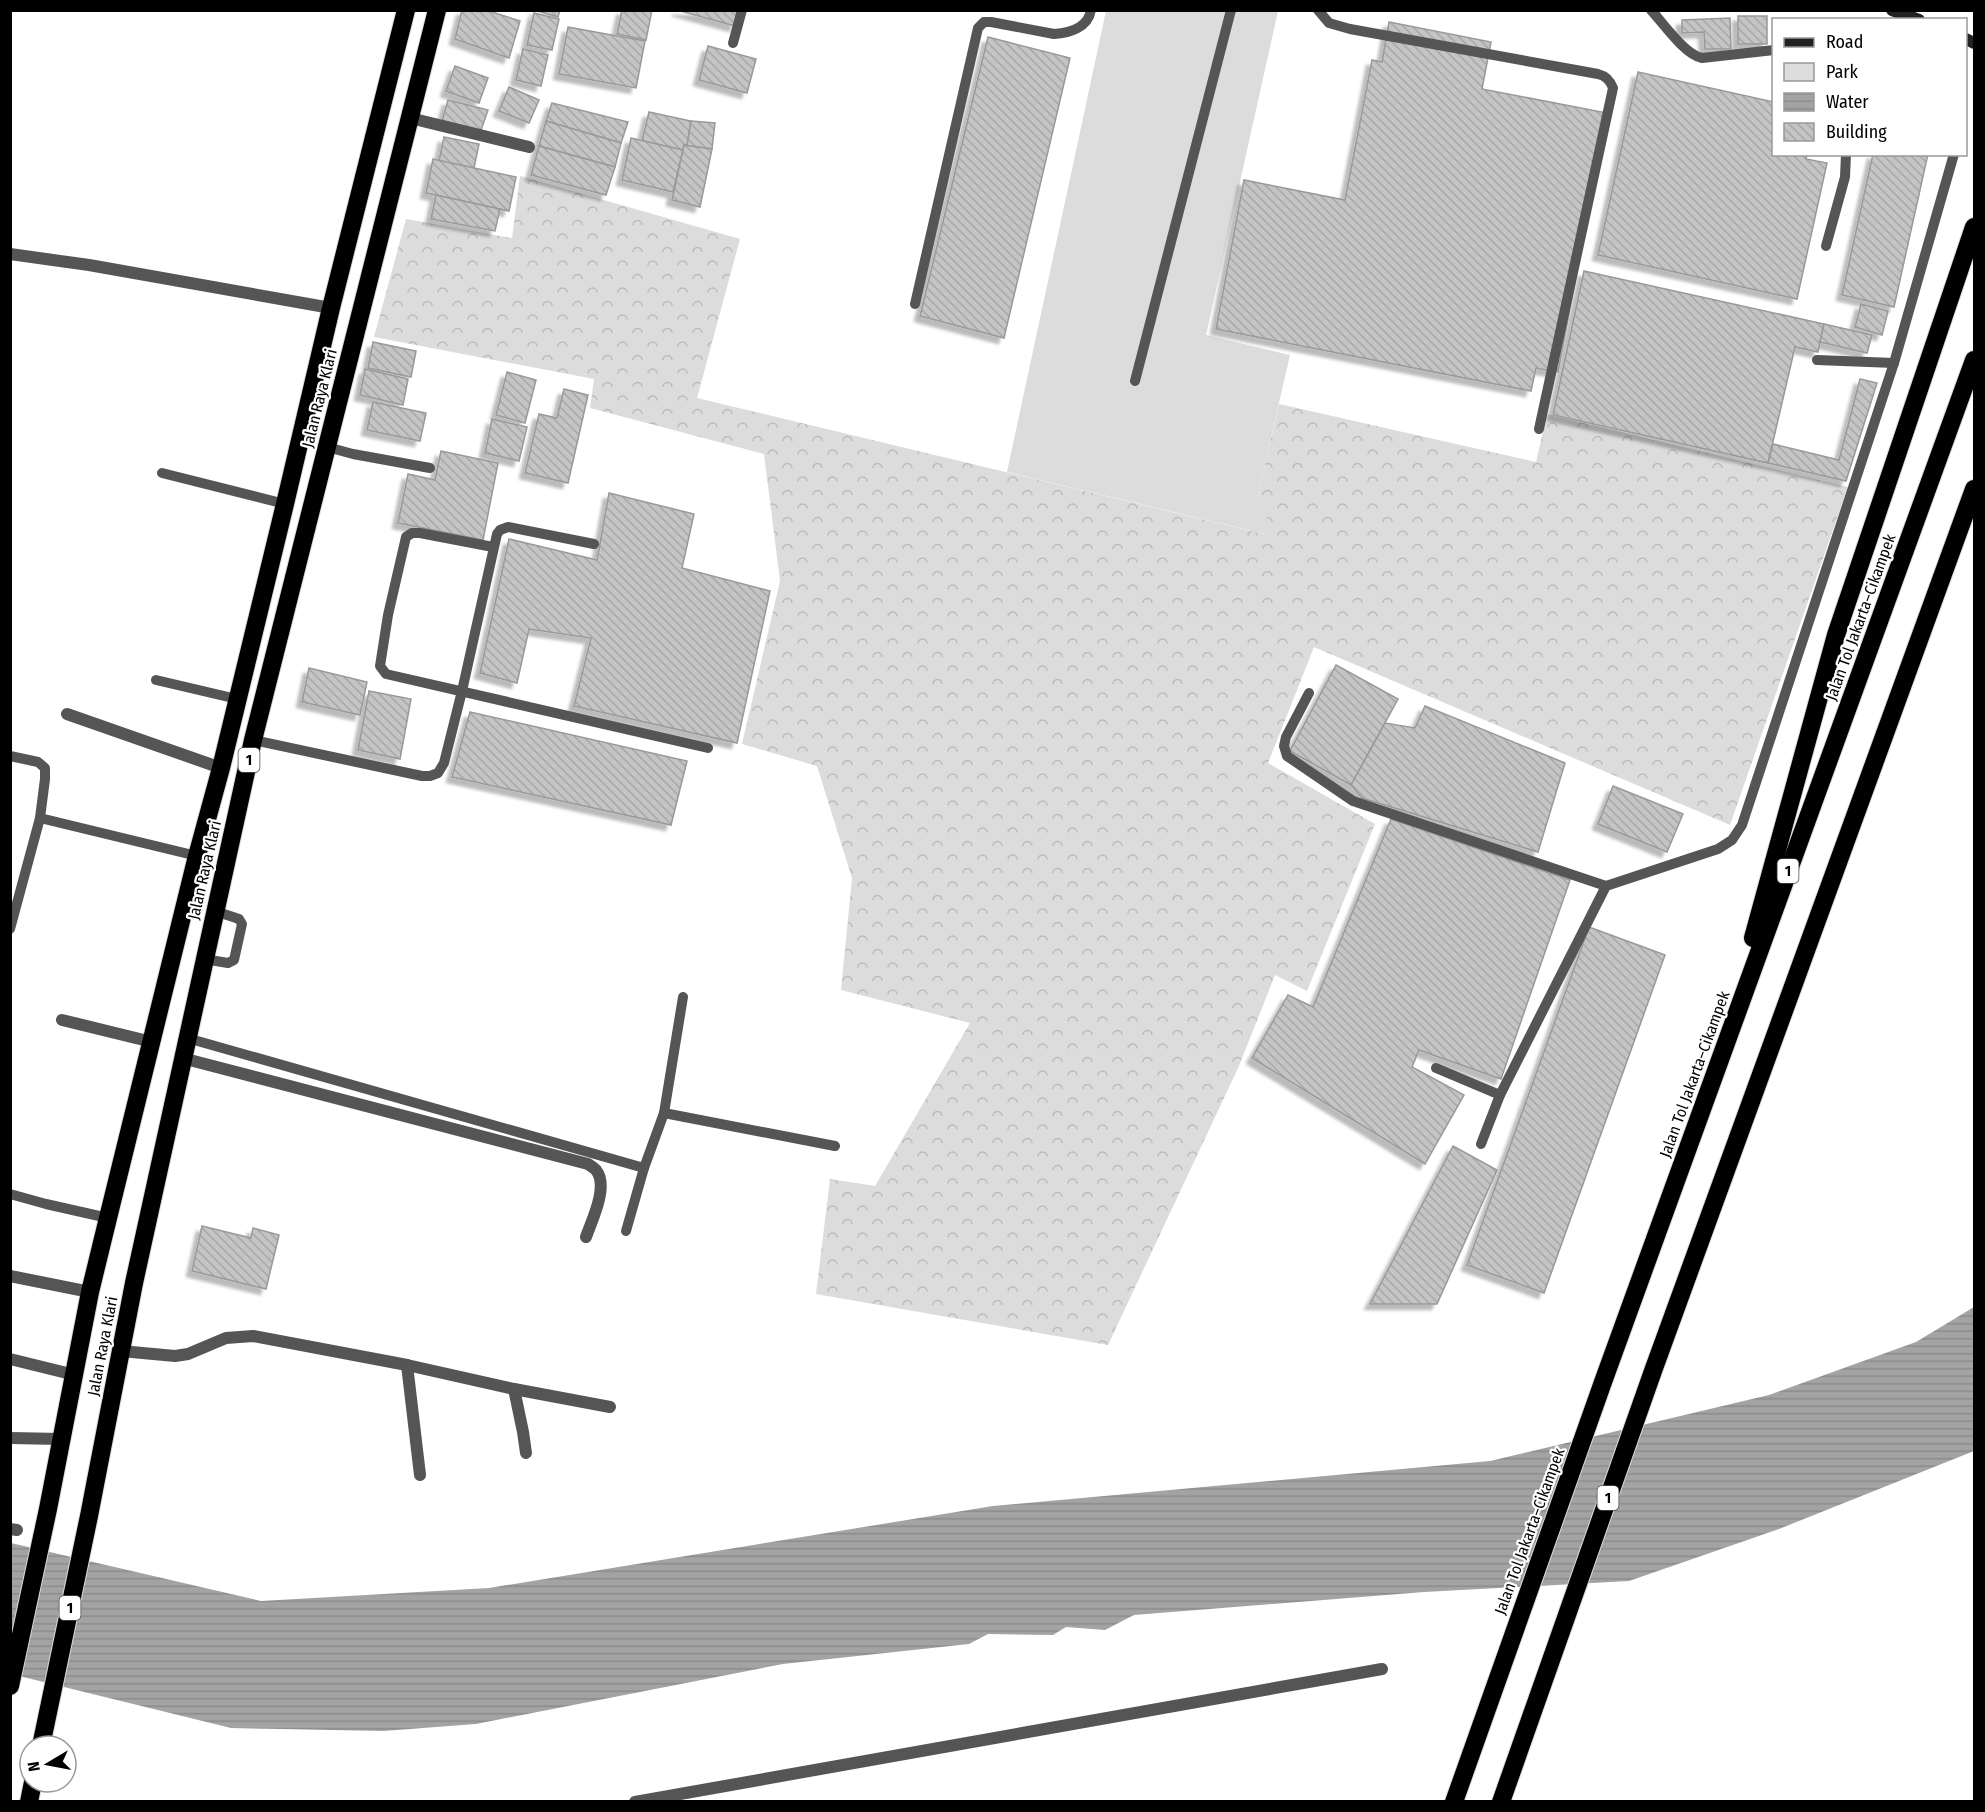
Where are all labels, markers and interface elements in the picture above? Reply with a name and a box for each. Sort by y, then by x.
legend [1772,18,1967,156]
text: Road [1826,31,1863,53]
text: Park [1826,61,1859,83]
text: Water [1826,91,1869,113]
text: Building [1826,121,1887,143]
street label: Jalan Raya Klari [298,347,341,449]
street label: Jalan Tol Jakarta–Cikampek [1821,531,1900,703]
road number: 1 [238,748,260,772]
street label: Jalan Raya Klari [184,819,225,921]
road number: 1 [1778,859,1798,883]
street label: Jalan Tol Jakarta–Cikampek [1655,988,1734,1160]
street label: Jalan Raya Klari [84,1295,121,1397]
street label: Jalan Tol Jakarta–Cikampek [1490,1445,1569,1617]
road number: 1 [1598,1486,1618,1510]
road number: 1 [60,1596,80,1620]
north arrow [18,1734,78,1794]
text: N [24,1760,44,1773]

